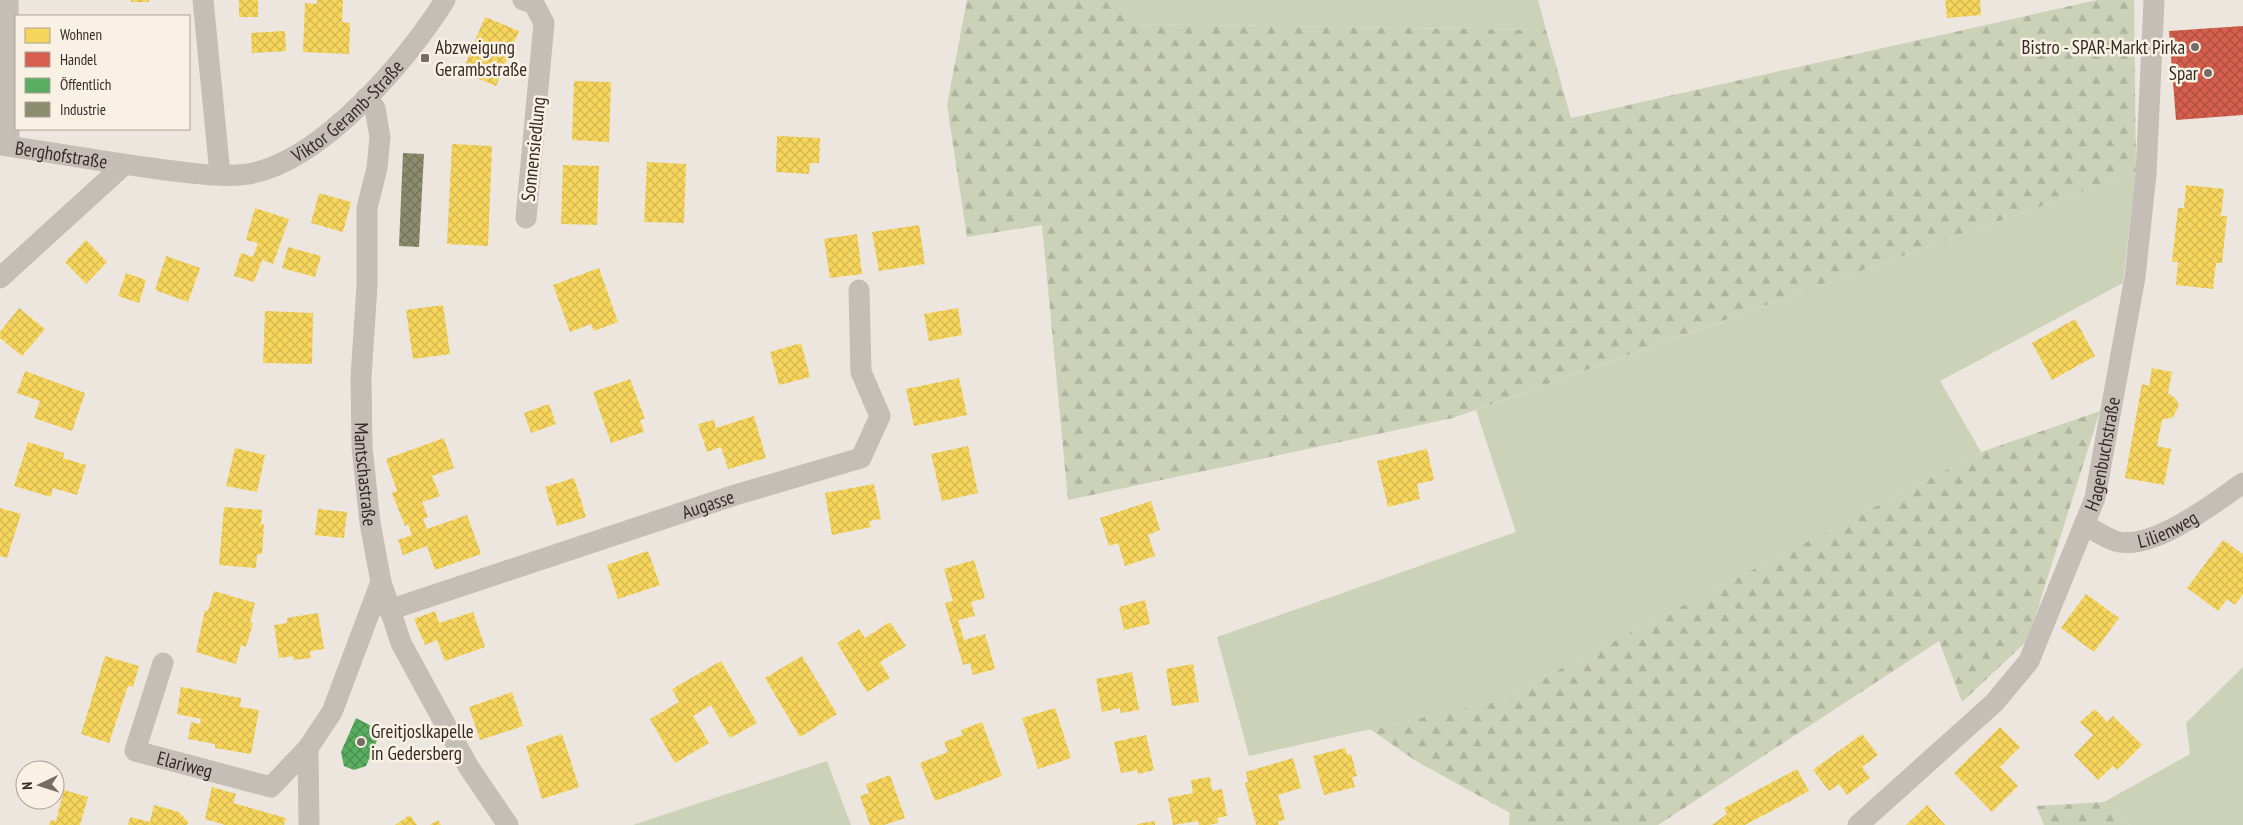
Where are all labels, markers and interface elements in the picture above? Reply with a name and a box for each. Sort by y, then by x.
legend [15,15,190,130]
text: Wohnen [60,25,102,44]
place label: Abzweigung Gerambstraße [435,35,527,81]
place label: Bistro - SPAR-Markt Pirka [2022,35,2185,59]
marker: Bistro - SPAR-Markt Pirka [2189,41,2201,53]
text: Handel [60,50,97,69]
marker: Abzweigung Gerambstraße [419,52,431,64]
street label: Viktor Geramb-Straße [286,55,408,168]
place label: Spar [2169,61,2199,85]
marker: Spar [2202,67,2214,79]
text: Öffentlich [60,75,111,94]
street label: Sonnensiedlung [516,96,550,202]
text: Industrie [60,100,106,119]
street label: Berghofstraße [13,135,109,174]
street label: Hagenbuchstraße [2079,395,2125,515]
street label: Mantschastraße [350,422,382,528]
street label: Augasse [679,484,737,524]
street label: Lilienweg [2135,505,2202,553]
place label: Greitjoslkapelle in Gedersberg [371,719,474,765]
marker: Greitjoslkapelle in Gedersberg [355,736,367,748]
street label: Elariweg [155,745,215,783]
north arrow [15,760,65,810]
text: N [18,782,36,790]

